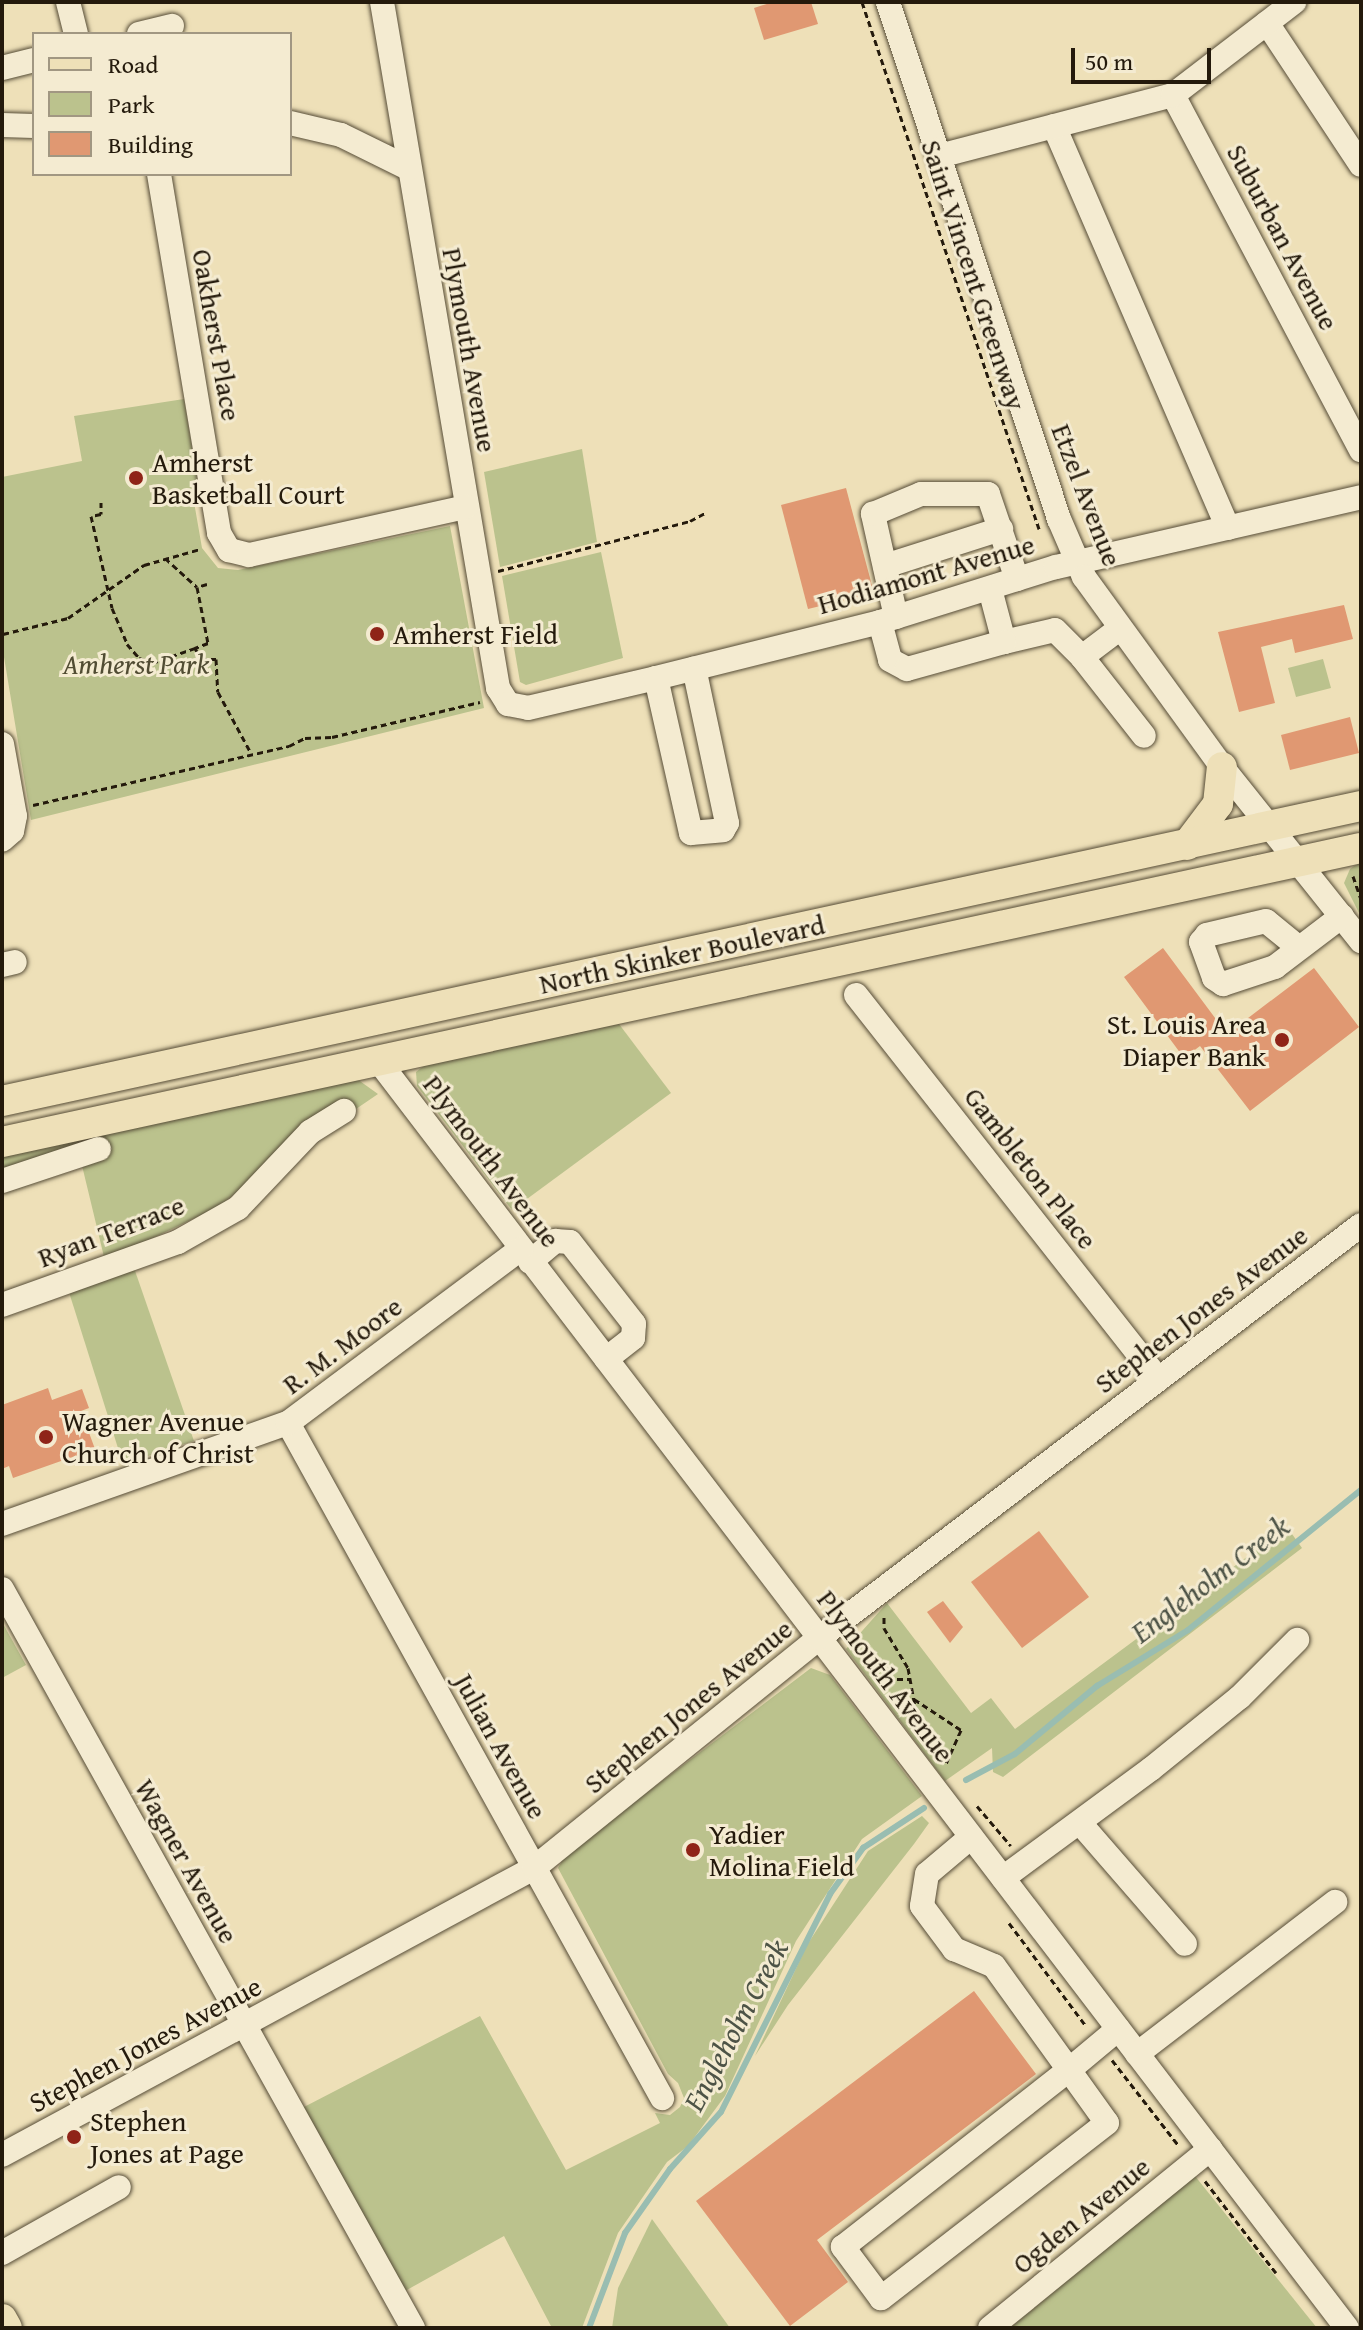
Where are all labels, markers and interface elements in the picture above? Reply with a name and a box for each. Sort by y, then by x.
legend [32,32,292,176]
scale bar [1075,32,1215,82]
text: 50 m [1085,44,1133,79]
text: Road [108,47,158,82]
text: Park [108,87,154,122]
text: Building [108,127,193,162]
street label: Saint Vincent Greenway [914,136,1034,414]
street label: Suburban Avenue [1220,138,1346,336]
street label: Plymouth Avenue [435,245,505,455]
street label: Oakherst Place [185,247,249,423]
street label: Etzel Avenue [1045,419,1129,571]
place label: Amherst Basketball Court [152,445,345,511]
marker: Amherst Basketball Court [127,469,145,487]
street label: Hodiamont Avenue [814,527,1038,621]
place label: Amherst Field [393,617,558,651]
marker: Amherst Field [368,625,386,643]
park label: Amherst Park [63,647,209,681]
street label: North Skinker Boulevard [536,907,828,1001]
place label: St. Louis Area Diaper Bank [1107,1007,1266,1073]
marker: St. Louis Area Diaper Bank [1273,1031,1291,1049]
street label: Plymouth Avenue [416,1068,568,1254]
street label: Gambleton Place [957,1080,1105,1256]
street label: Ryan Terrace [33,1188,189,1274]
street label: Stephen Jones Avenue [1088,1218,1314,1400]
street label: R. M. Moore [276,1289,408,1401]
place label: Wagner Avenue Church of Christ [62,1404,254,1470]
marker: Wagner Avenue Church of Christ [37,1428,55,1446]
water label: Engleholm Creek [1124,1508,1296,1650]
street label: Plymouth Avenue [810,1583,962,1769]
street label: Stephen Jones Avenue [577,1612,799,1800]
street label: Julian Avenue [447,1668,555,1824]
street label: Wagner Avenue [128,1773,246,1949]
place label: Yadier Molina Field [709,1817,855,1883]
marker: Yadier Molina Field [684,1841,702,1859]
water label: Engleholm Creek [675,1933,795,2117]
street label: Stephen Jones Avenue [23,1969,267,2119]
place label: Stephen Jones at Page [90,2104,244,2170]
marker: Stephen Jones at Page [65,2128,83,2146]
street label: Ogden Avenue [1006,2149,1156,2281]

